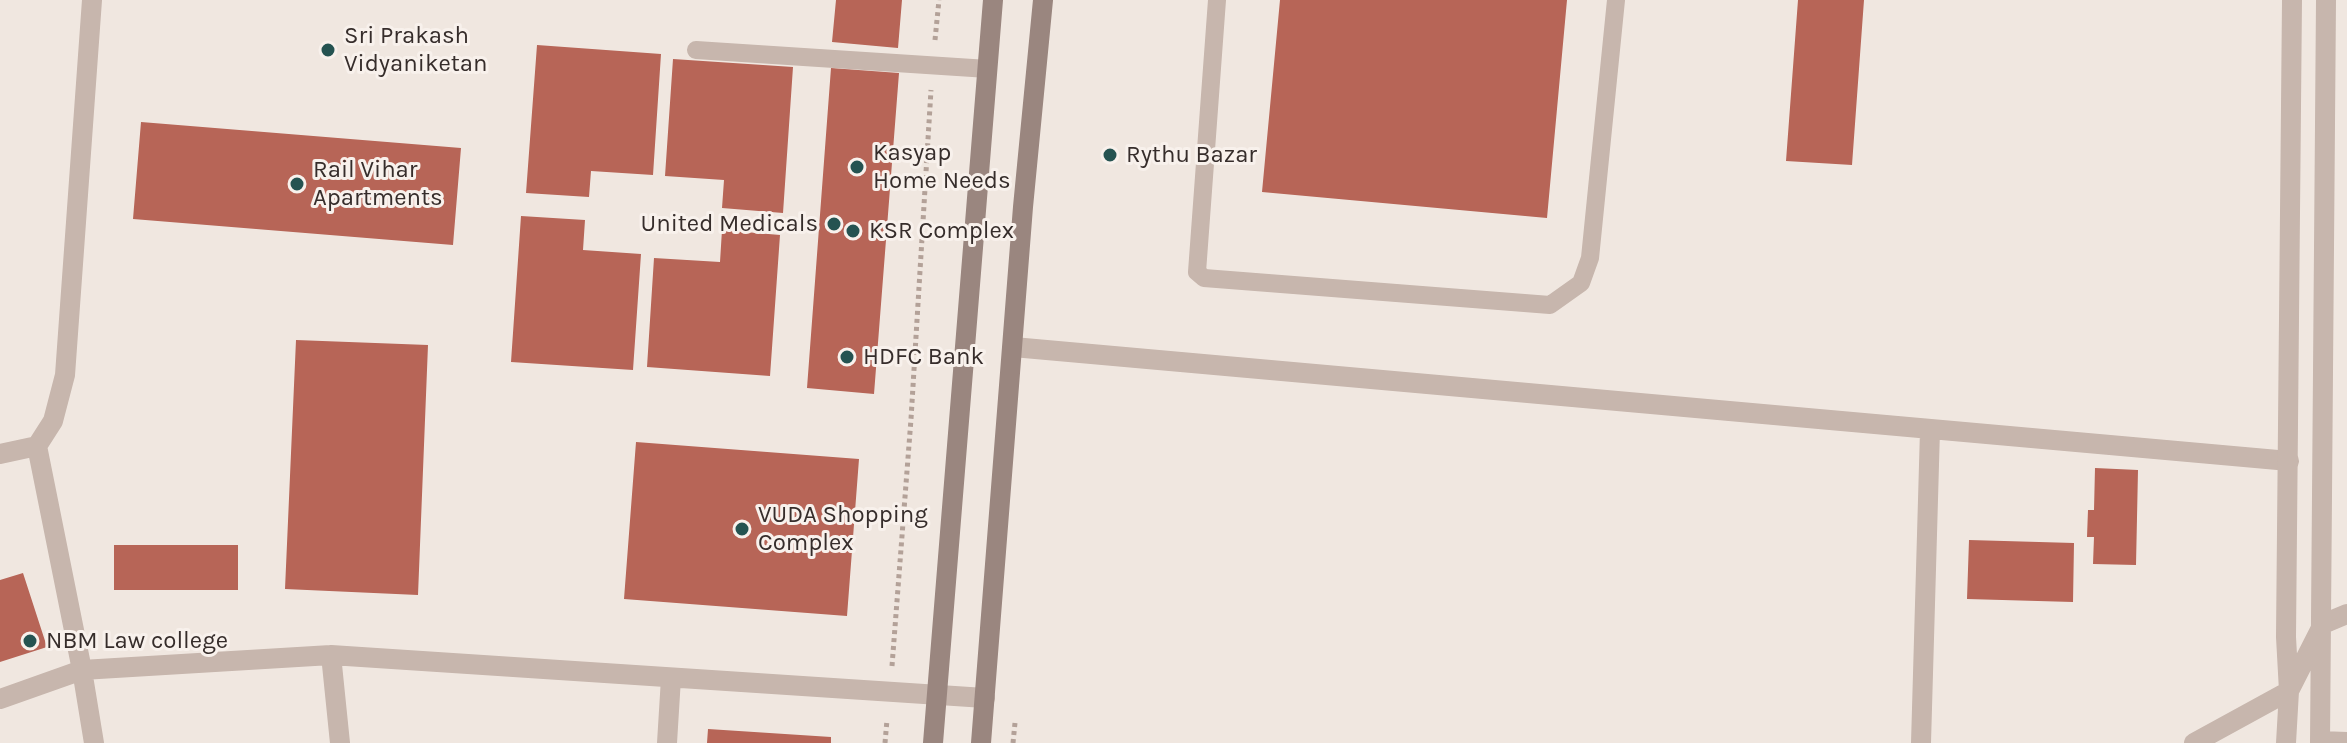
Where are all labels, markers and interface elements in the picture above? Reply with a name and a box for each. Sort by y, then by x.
place label: Sri Prakash Vidyaniketan [344,22,487,78]
marker: Sri Prakash Vidyaniketan [319,41,337,59]
place label: Kasyap Home Needs [873,139,1011,195]
place label: Rythu Bazar [1126,141,1257,169]
marker: Rythu Bazar [1101,146,1119,164]
place label: Rail Vihar Apartments [313,156,443,212]
marker: Kasyap Home Needs [848,158,866,176]
marker: Rail Vihar Apartments [288,175,306,193]
place label: United Medicals [640,210,818,238]
marker: United Medicals [825,215,843,233]
place label: KSR Complex [869,217,1014,245]
marker: KSR Complex [844,222,862,240]
place label: HDFC Bank [863,343,984,371]
marker: HDFC Bank [838,348,856,366]
place label: VUDA Shopping Complex [758,501,928,557]
marker: VUDA Shopping Complex [733,520,751,538]
place label: NBM Law college [46,627,228,655]
marker: NBM Law college [21,632,39,650]

